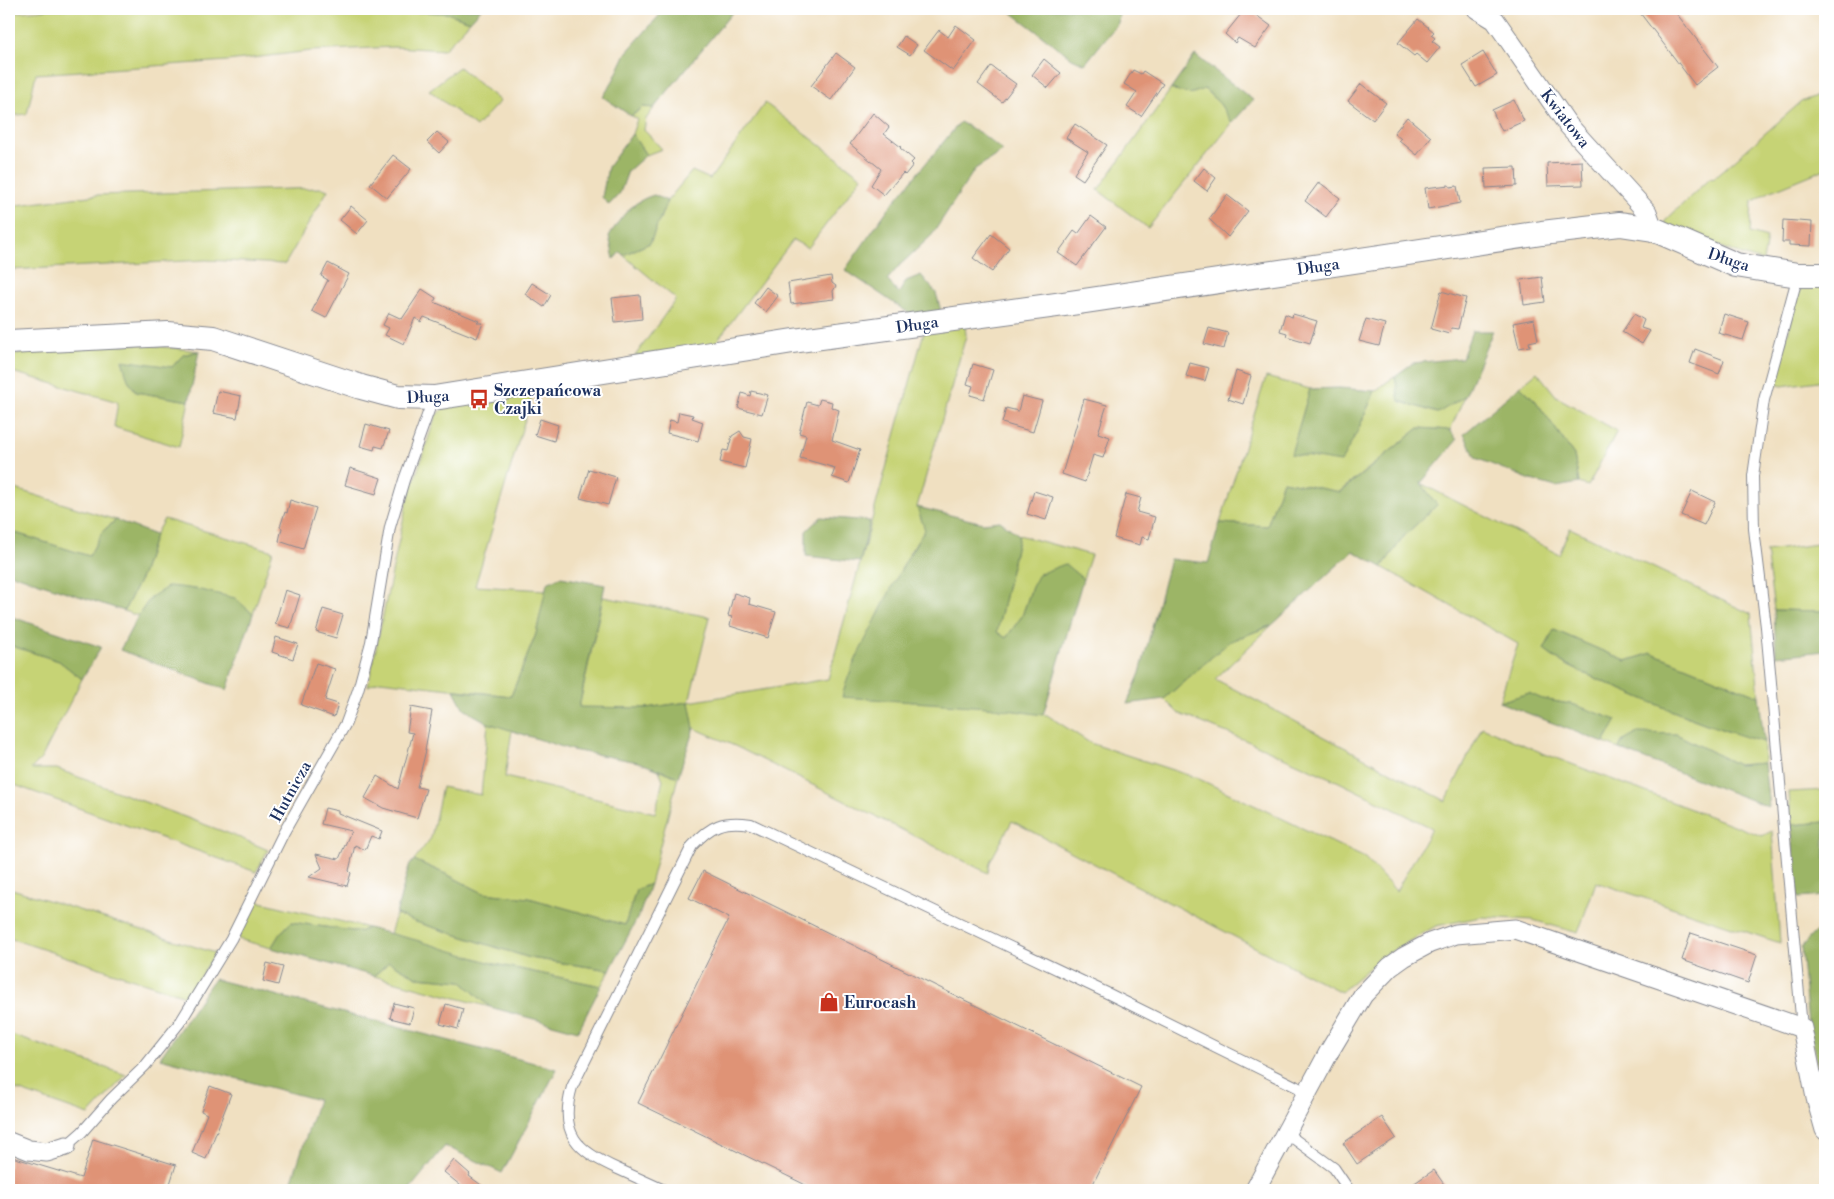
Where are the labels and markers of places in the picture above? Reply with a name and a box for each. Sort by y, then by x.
place label: Szczepańcowa Czajki [494,381,601,419]
bus stop icon: Szczepańcowa Czajki [468,388,490,410]
shop icon: Eurocash [818,991,840,1013]
place label: Eurocash [844,993,916,1013]

